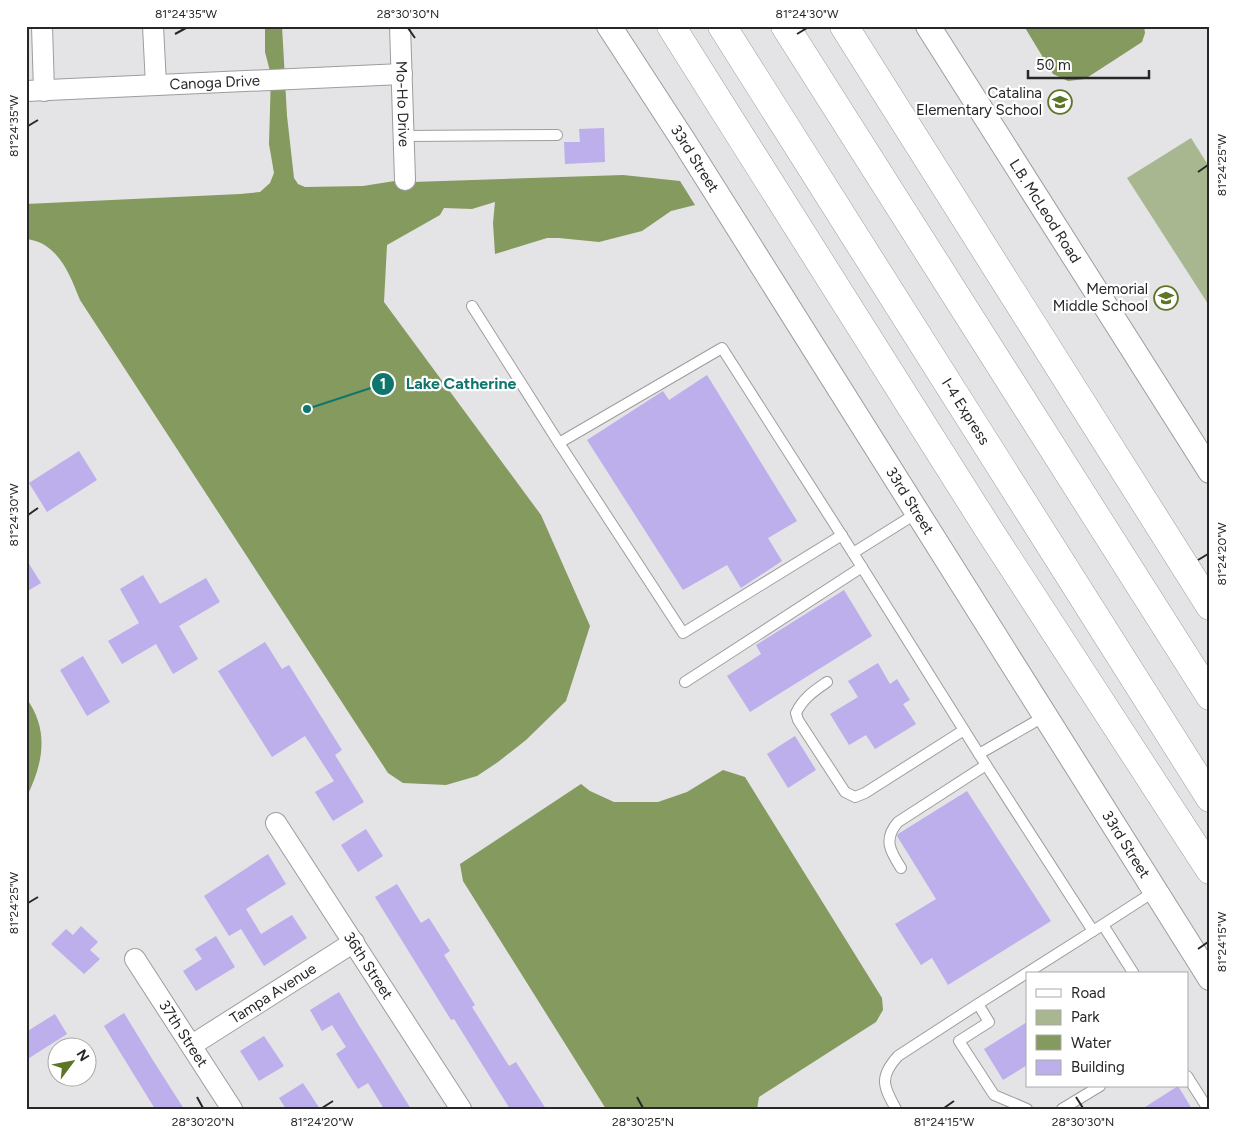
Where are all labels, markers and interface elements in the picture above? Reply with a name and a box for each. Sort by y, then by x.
text: 81°24'35"W [155,7,218,21]
text: 28°30'30"N [377,7,439,21]
text: 81°24'30"W [776,7,839,21]
scale bar [1028,48,1150,80]
text: 50 m [1036,56,1071,74]
street label: Mo-Ho Drive [392,61,413,147]
street label: Canoga Drive [169,71,260,93]
place label: Catalina Elementary School [916,84,1042,119]
school or university icon: Catalina Elementary School [1047,89,1073,115]
text: 81°24'35"W [7,94,21,157]
street label: 33rd Street [667,122,723,196]
text: 81°24'25"W [1215,133,1229,196]
street label: L.B. McLeod Road [1006,156,1085,266]
place label: Memorial Middle School [1053,280,1148,315]
school or university icon: Memorial Middle School [1153,285,1179,311]
callout: Lake Catherine [371,368,527,399]
text: Lake Catherine [406,374,516,393]
text: 1 [380,375,386,393]
street label: I-4 Express [938,375,993,448]
street label: 33rd Street [882,464,938,538]
text: 81°24'30"W [7,483,21,546]
text: 81°24'20"W [1215,522,1229,586]
street label: 33rd Street [1098,807,1154,882]
text: 81°24'25"W [7,871,21,934]
text: 81°24'15"W [1215,911,1229,972]
street label: 36th Street [340,929,397,1003]
street label: Tampa Avenue [226,959,320,1028]
legend [1026,972,1188,1088]
text: Road [1071,984,1106,1002]
street label: 37th Street [155,997,212,1071]
text: Park [1071,1008,1100,1026]
text: Water [1071,1034,1111,1052]
north arrow [48,1038,98,1088]
text: N [73,1046,93,1064]
text: Building [1071,1058,1125,1076]
text: 28°30'20"N [172,1115,234,1129]
text: 81°24'20"W [290,1115,354,1129]
text: 28°30'25"N [612,1115,674,1129]
text: 81°24'15"W [914,1115,975,1129]
text: 28°30'30"N [1052,1115,1114,1129]

